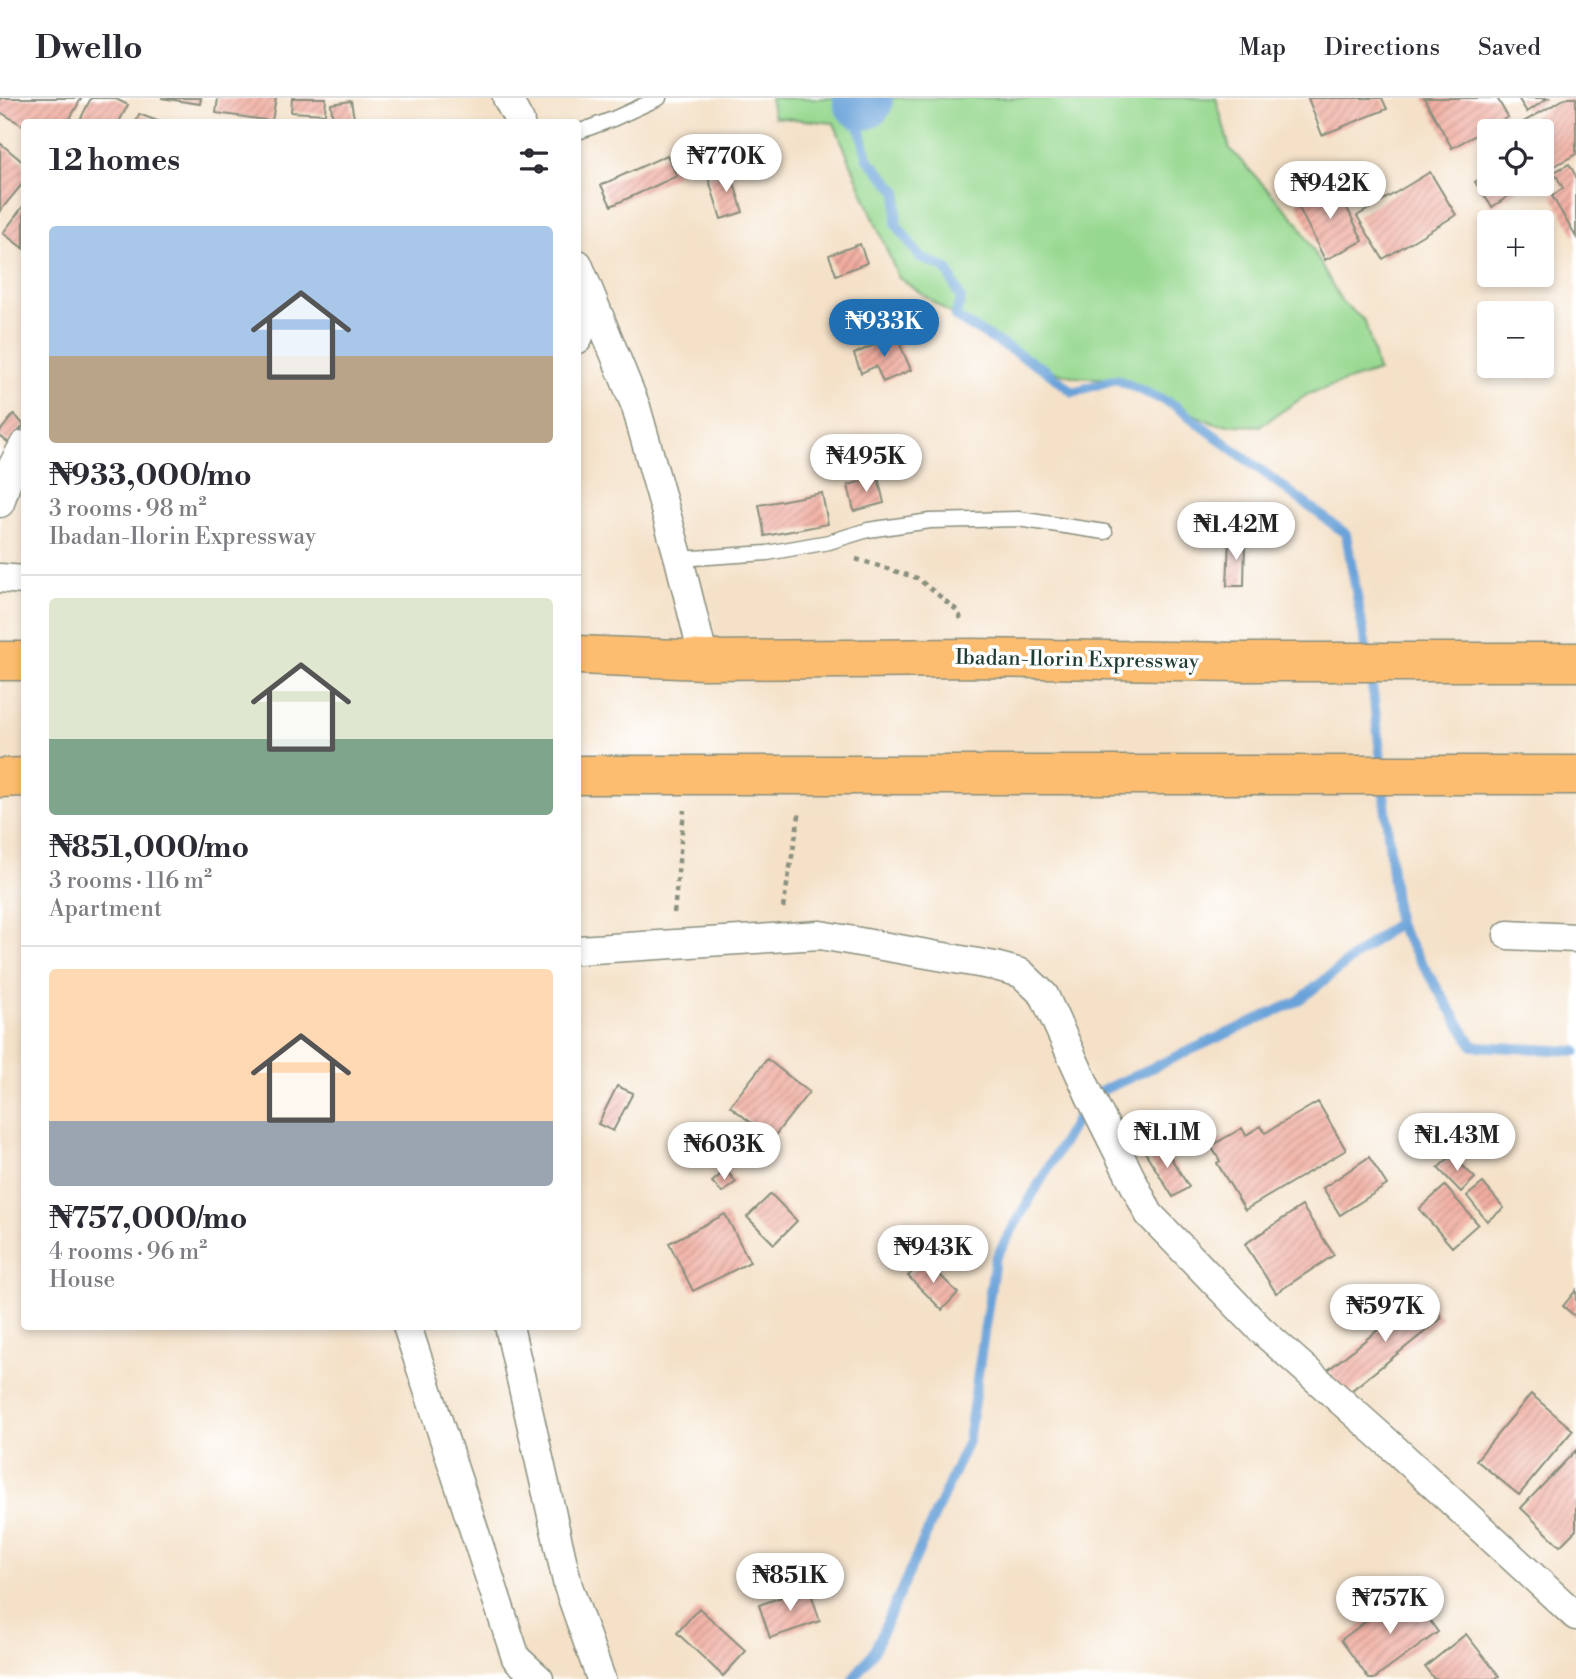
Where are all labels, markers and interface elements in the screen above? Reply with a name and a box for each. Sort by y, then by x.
text: Dwello [35,28,143,69]
text: Map [1239,33,1286,63]
text: Directions [1324,33,1440,63]
text: Saved [1478,33,1541,63]
map controls [1477,119,1554,378]
button: locate [1477,119,1554,196]
pin: ₦770K [677,134,775,194]
text: 12 homes [49,142,180,180]
icon: filters [515,142,553,180]
text: ₦770K [687,143,765,171]
pin: ₦942K [1281,162,1379,221]
text: ₦942K [1290,170,1370,198]
button: + [1477,210,1554,287]
icon: home [238,272,364,398]
pin: ₦933K [835,300,933,359]
button: − [1477,301,1554,378]
text: ₦933K [845,308,923,336]
pin: ₦495K [817,434,915,494]
text: ₦495K [826,443,906,471]
text: ₦933,000/mo [49,457,252,495]
text: 3 rooms · 98 m² [49,495,206,523]
pin: ₦1.42M [1179,503,1293,562]
text: ₦1.42M [1193,511,1279,539]
text: Ibadan-Ilorin Expressway [49,523,316,551]
icon: home [238,644,364,770]
street label: Ibadan-Ilorin Expressway [955,645,1200,675]
text: ₦851,000/mo [49,829,249,867]
text: 3 rooms · 116 m² [49,867,212,895]
text: Apartment [49,895,162,923]
icon: home [238,1015,364,1141]
pin: ₦1.1M [1118,1110,1216,1170]
pin: ₦1.43M [1400,1114,1514,1173]
text: ₦1.1M [1133,1119,1201,1147]
pin: ₦603K [675,1122,773,1182]
text: ₦1.43M [1414,1122,1500,1150]
text: ₦603K [684,1131,764,1159]
text: ₦757,000/mo [49,1200,248,1238]
pin: ₦943K [884,1226,982,1285]
text: ₦943K [893,1234,973,1262]
text: 4 rooms · 96 m² [49,1238,207,1266]
text: House [49,1266,115,1294]
pin: ₦597K [1336,1284,1434,1344]
text: ₦597K [1346,1293,1424,1321]
pin: ₦851K [741,1554,839,1613]
text: ₦851K [752,1562,828,1590]
pin: ₦757K [1341,1576,1439,1636]
text: ₦757K [1352,1585,1428,1613]

